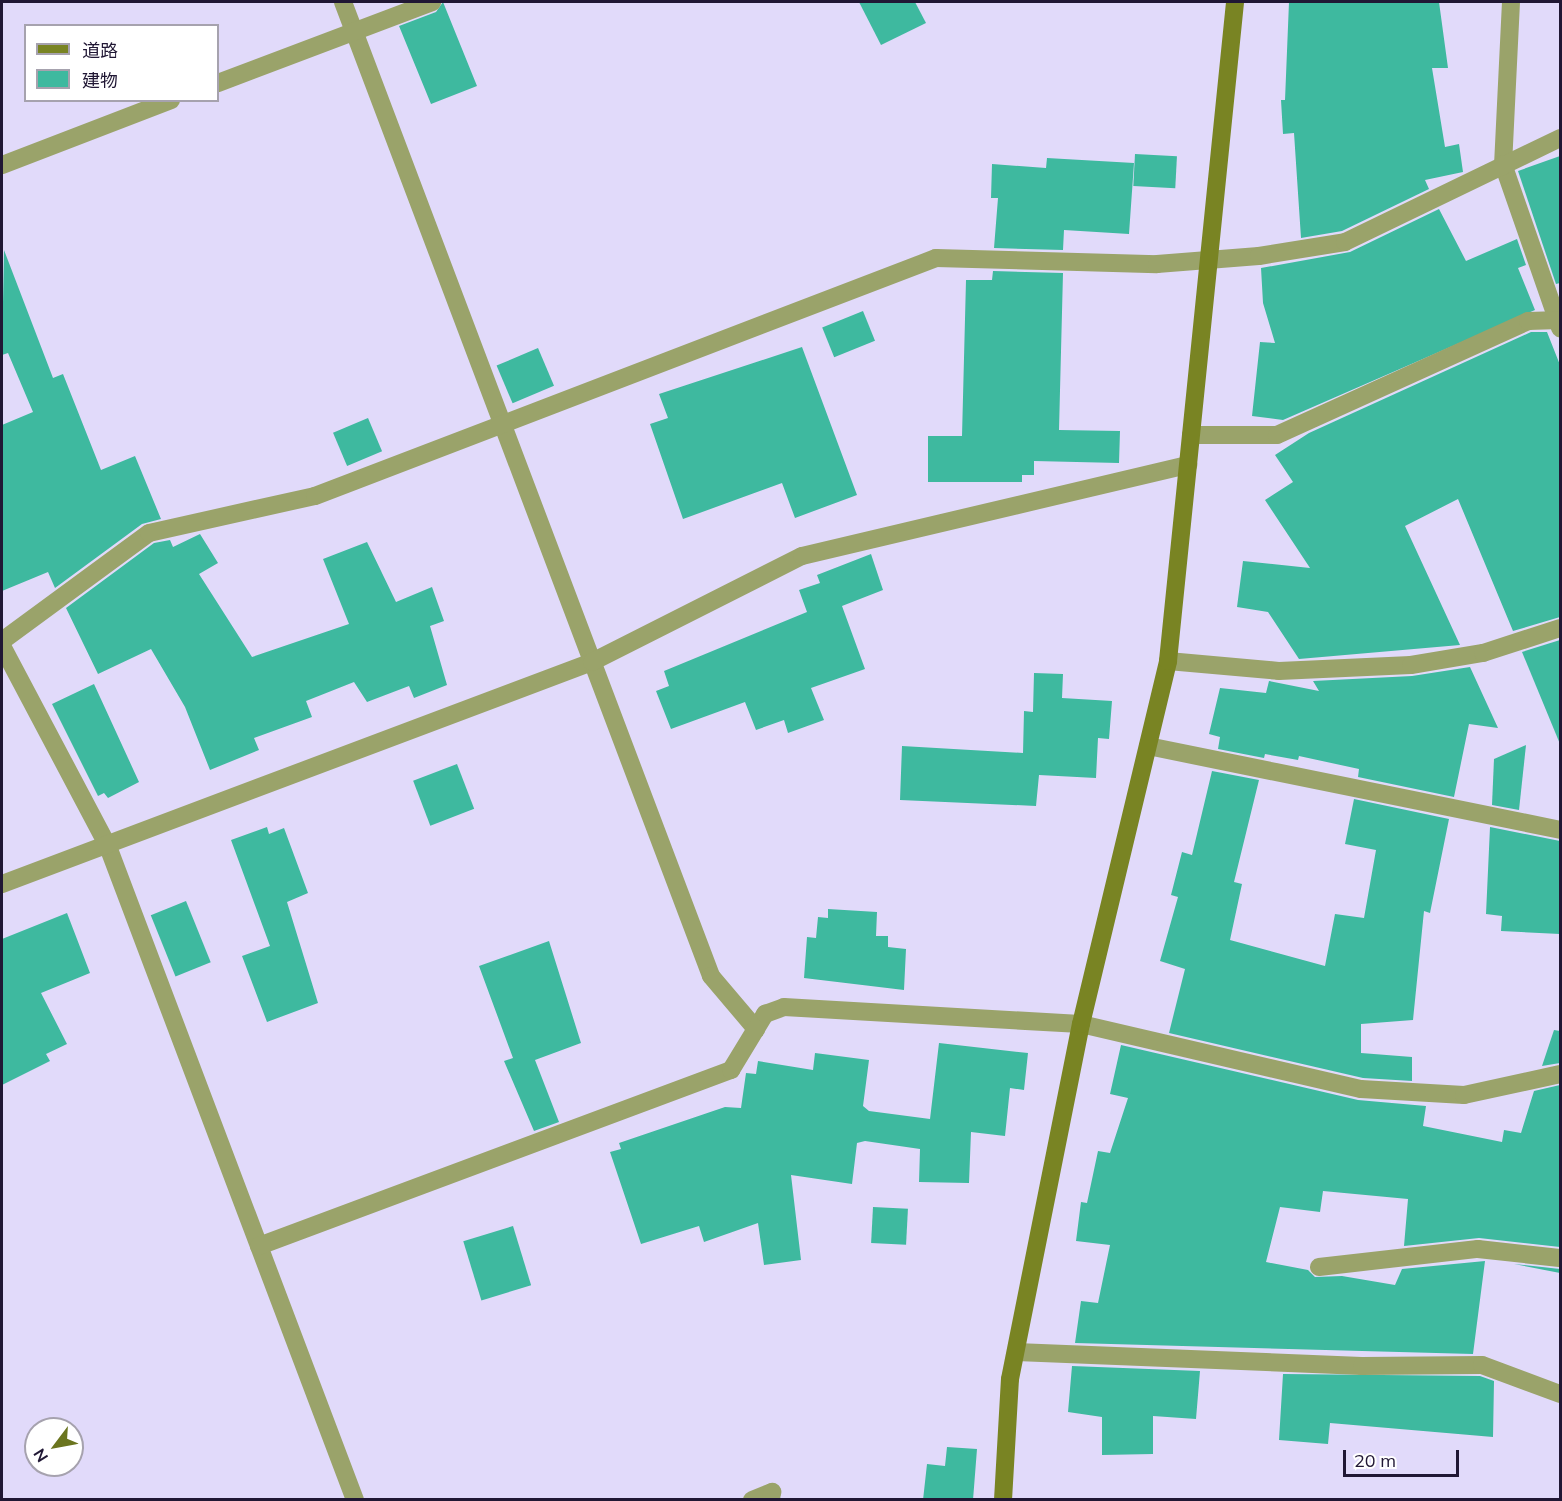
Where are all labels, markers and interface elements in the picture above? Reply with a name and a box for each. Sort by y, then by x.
legend [24,24,219,102]
text: 道路 [82,39,118,62]
text: 建物 [82,69,118,92]
north arrow [24,1417,84,1477]
scale bar [1346,1438,1462,1476]
text: N [29,1445,52,1466]
text: 20 m [1354,1449,1396,1472]

